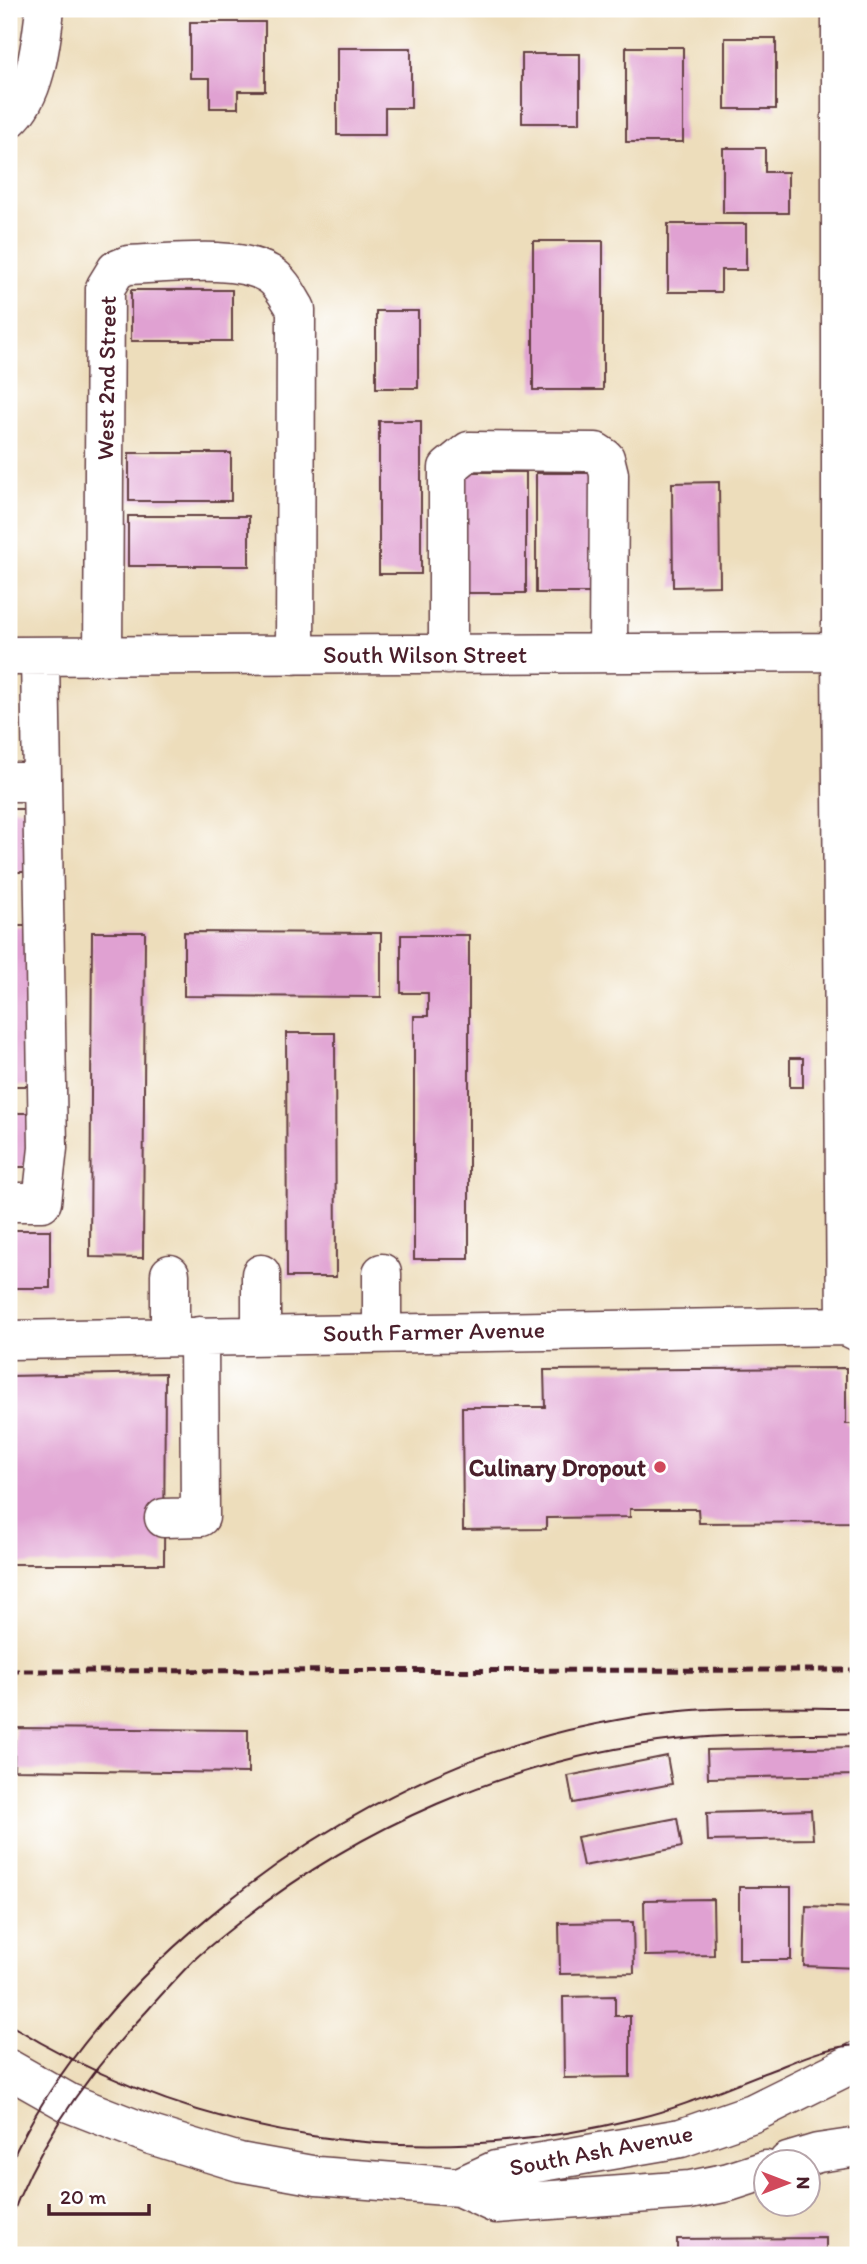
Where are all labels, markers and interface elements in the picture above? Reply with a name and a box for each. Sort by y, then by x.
street label: West 2nd Street [90,295,122,461]
street label: South Wilson Street [323,640,527,669]
street label: South Farmer Avenue [323,1315,545,1347]
place label: Culinary Dropout [469,1453,646,1483]
marker: Culinary Dropout [652,1459,668,1475]
street label: South Ash Avenue [507,2118,695,2182]
north arrow [752,2148,822,2218]
scale bar [49,2173,149,2217]
text: N [792,2177,815,2189]
text: 20 m [60,2184,107,2209]

